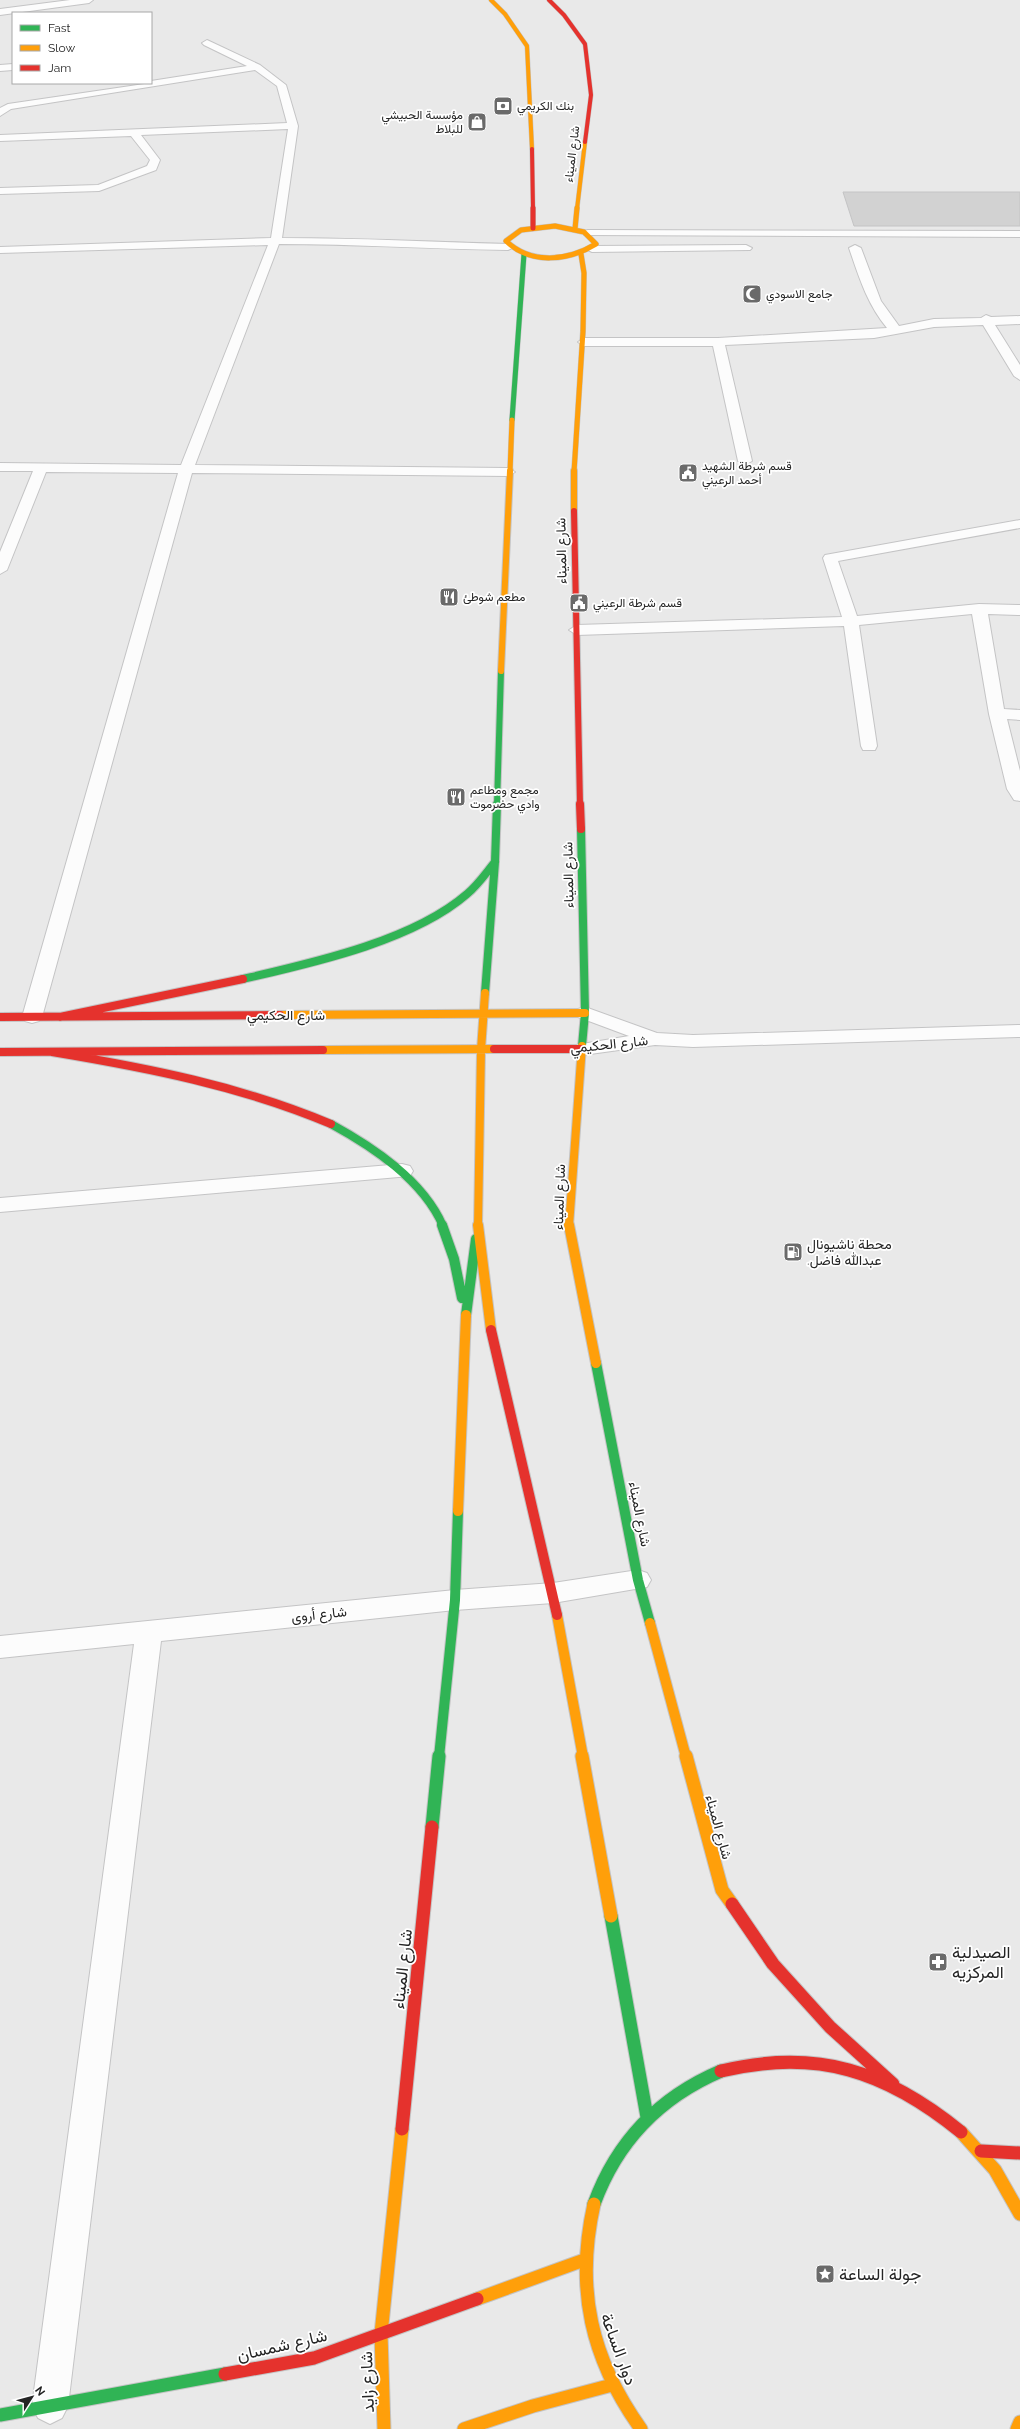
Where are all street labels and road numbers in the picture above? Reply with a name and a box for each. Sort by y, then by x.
street label: شارع الميناء [562,125,584,183]
street label: شارع الميناء [552,518,573,584]
street label: شارع الميناء [559,842,580,908]
street label: شارع الحكيمي [247,1007,325,1027]
street label: شارع الحكيمي [569,1032,649,1060]
street label: شارع الميناء [550,1164,571,1230]
street label: شارع الميناء [623,1480,654,1549]
street label: شارع أروى [290,1603,348,1628]
street label: شارع الميناء [700,1793,735,1862]
street label: شارع الميناء [388,1928,418,2010]
street label: دوار الساعة [596,2310,641,2388]
street label: شارع شمسان [235,2325,330,2367]
street label: شارع زايد [356,2351,380,2413]

